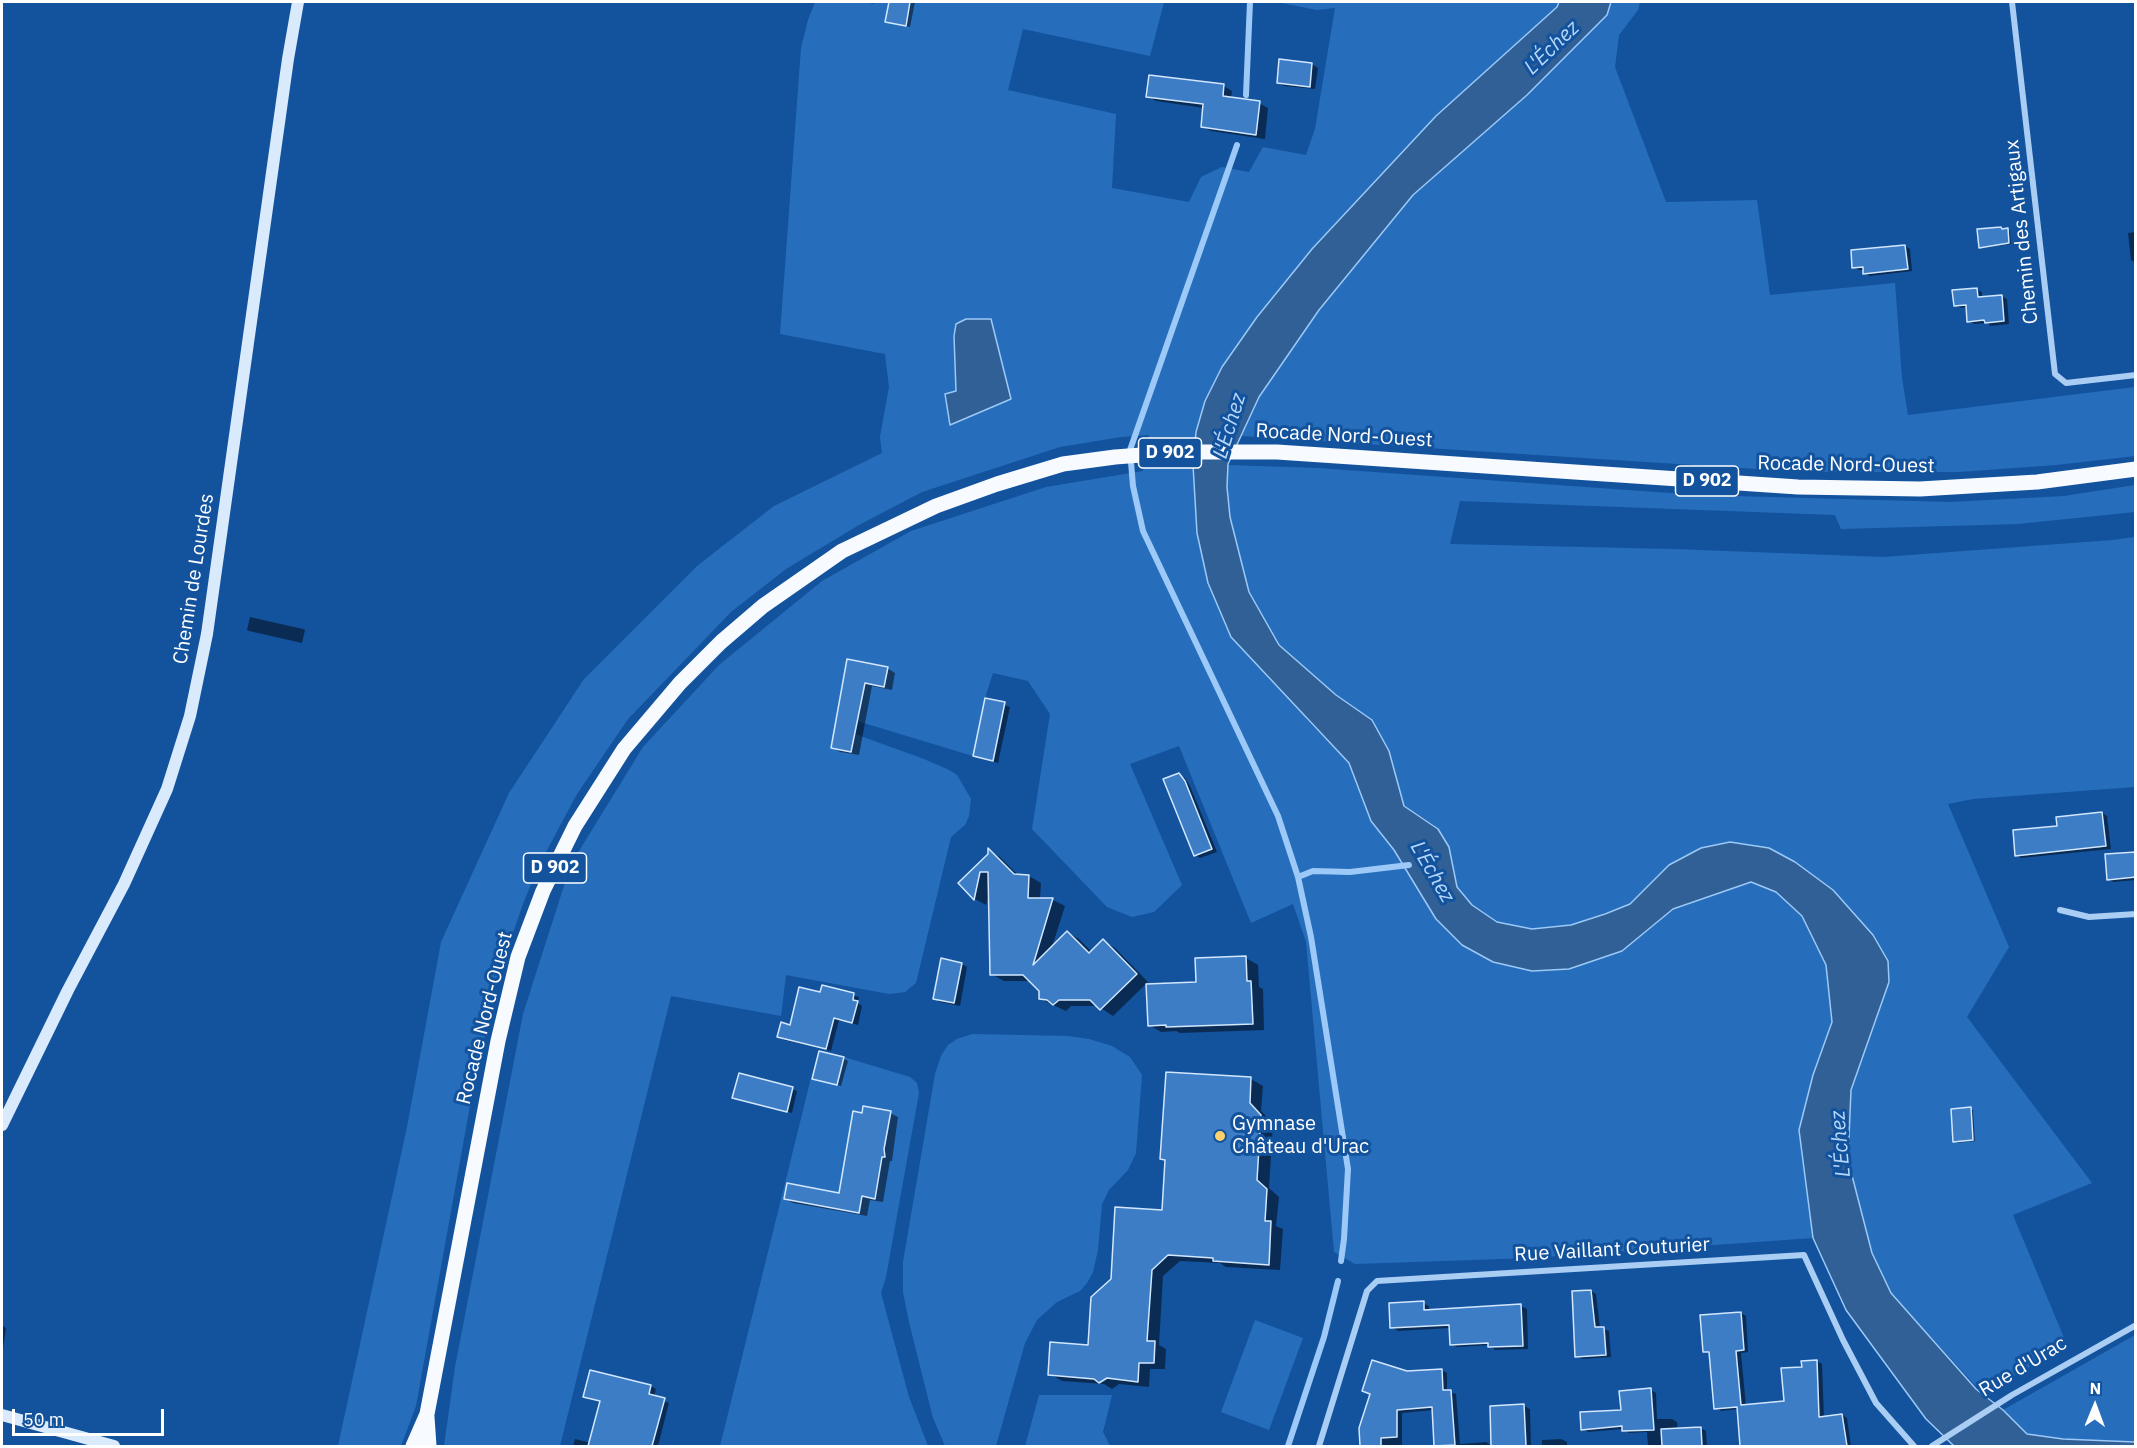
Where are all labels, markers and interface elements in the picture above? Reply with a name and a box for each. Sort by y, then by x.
water label: L'Échez [1519,16,1585,80]
street label: Chemin des Artigaux [2000,139,2044,325]
water label: L'Échez [1208,390,1252,462]
street label: Rocade Nord-Ouest [1255,419,1433,453]
road number: D 902 [1138,438,1202,468]
street label: Rocade Nord-Ouest [1757,451,1935,479]
road number: D 902 [1676,466,1738,496]
street label: Chemin de Lourdes [169,492,219,666]
water label: L'Échez [1404,837,1460,907]
road number: D 902 [524,853,586,883]
street label: Rocade Nord-Ouest [452,929,518,1107]
water label: L'Échez [1826,1110,1856,1178]
place label: Gymnase Château d'Urac [1232,1112,1369,1159]
marker: Gymnase Château d'Urac [1213,1129,1227,1143]
street label: Rue Vaillant Couturier [1514,1233,1710,1267]
street label: Rue d'Urac [1975,1332,2071,1402]
north arrow [2065,1376,2125,1436]
text: N [2089,1378,2101,1398]
scale bar [15,1397,166,1435]
text: 50 m [23,1408,65,1431]

